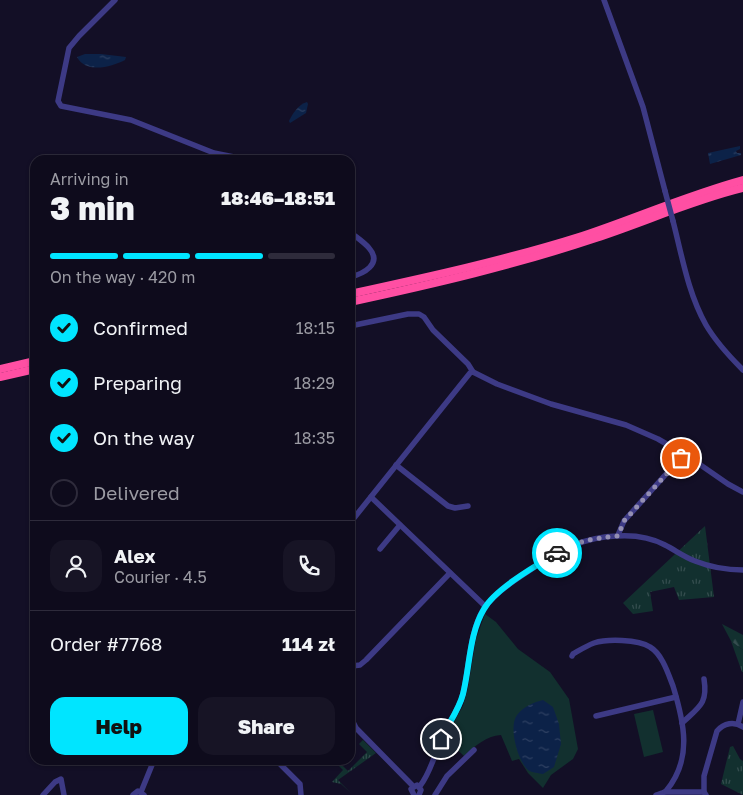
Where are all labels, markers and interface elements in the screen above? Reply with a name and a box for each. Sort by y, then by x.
text: Arriving in [50,169,129,189]
text: 18:46–18:51 [221,186,335,209]
text: 3 min [50,189,135,227]
text: On the way · 420 m [50,267,195,287]
icon: check [50,314,78,342]
text: Confirmed [93,316,188,339]
text: 18:15 [296,318,335,338]
icon: check [50,369,78,397]
text: Preparing [93,371,182,394]
text: 18:29 [294,373,335,393]
icon: check [50,424,78,452]
text: On the way [93,426,195,449]
text: 18:35 [294,428,335,448]
pin [660,437,702,479]
icon: bag [667,444,695,472]
text: Delivered [93,481,180,504]
courier [532,528,582,578]
icon: car [543,539,571,567]
button: person [50,540,102,592]
button: phone [283,540,335,592]
text: Alex [114,544,155,567]
text: Courier · 4.5 [114,567,207,587]
text: Order #7768 [50,632,162,655]
text: 114 zł [282,632,335,655]
button: Help [50,697,188,755]
button: Share [198,697,335,755]
pin [420,718,462,760]
icon: home [427,725,455,753]

